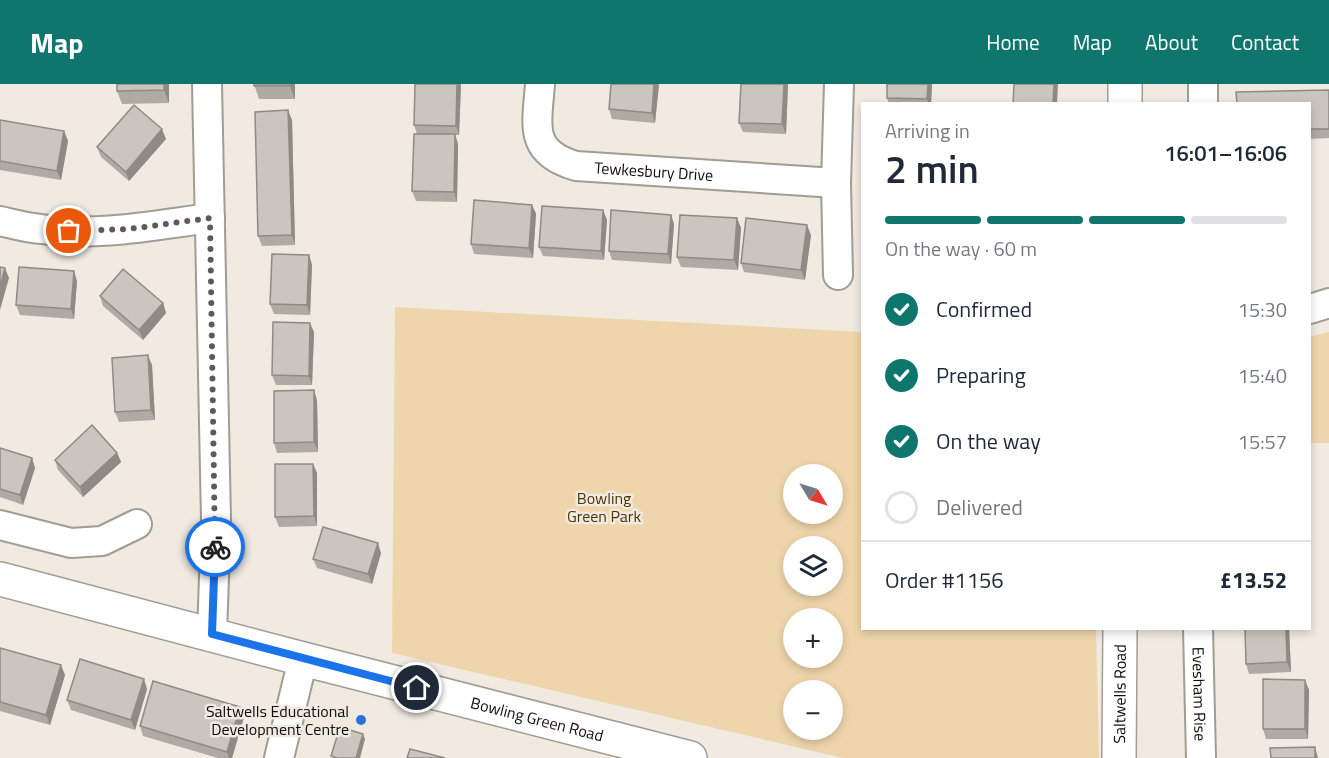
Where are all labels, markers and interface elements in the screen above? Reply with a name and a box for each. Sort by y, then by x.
text: Map [30,21,84,64]
text: Home [986,26,1040,58]
text: Map [1073,26,1112,58]
text: About [1145,26,1198,58]
text: Contact [1231,26,1299,58]
text: Arriving in [885,115,970,146]
text: 16:01–16:06 [1164,136,1287,170]
text: 2 min [885,139,979,198]
street label: Tewkesbury Drive [594,155,714,187]
pin [43,205,94,256]
icon: bag [52,214,85,247]
text: On the way · 60 m [885,233,1037,264]
text: Confirmed [936,292,1032,326]
icon: check [885,293,918,326]
text: 15:30 [1238,294,1287,325]
text: Preparing [936,358,1026,392]
icon: check [885,359,918,392]
text: 15:40 [1238,360,1287,391]
text: On the way [936,424,1041,458]
icon: check [885,425,918,458]
text: 15:57 [1238,426,1287,457]
north arrow [783,464,843,524]
map controls [783,464,843,740]
park label: Bowling Green Park [567,486,641,528]
text: Delivered [936,490,1023,524]
courier [185,517,245,577]
icon: bike [199,531,232,564]
button: layers [783,536,843,596]
text: Order #1156 [885,563,1004,597]
text: £13.52 [1220,563,1287,597]
button: + [783,608,843,668]
street label: Saltwells Road [1107,644,1132,744]
street label: Evesham Rise [1186,647,1213,741]
pin [391,662,442,713]
icon: home [400,671,433,704]
button: − [783,680,843,740]
street label: Bowling Green Road [468,690,606,747]
place label: Saltwells Educational Development Centre [206,699,349,741]
marker: Saltwells Educational Development Centre [354,713,368,727]

